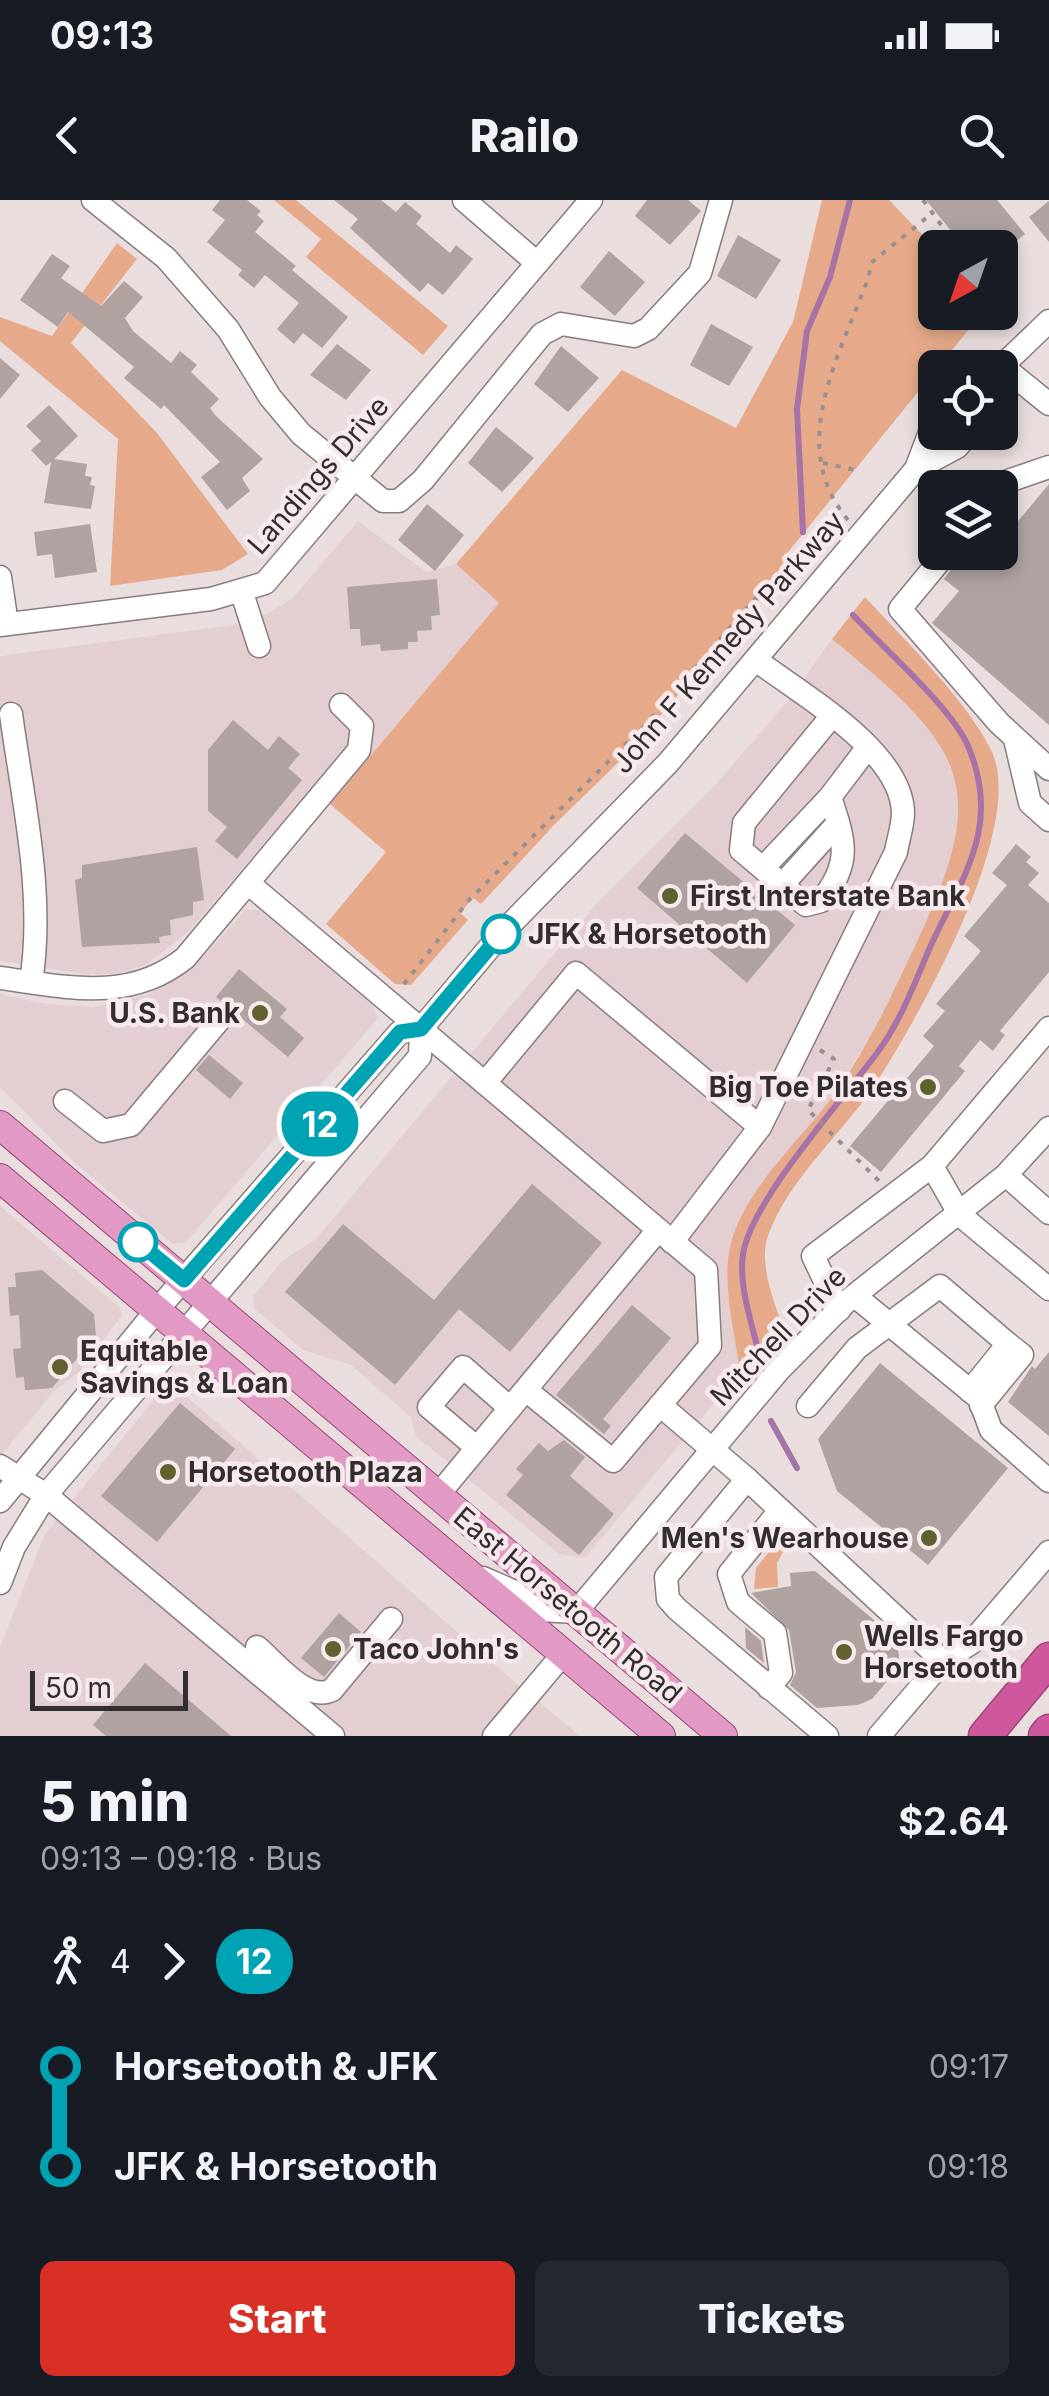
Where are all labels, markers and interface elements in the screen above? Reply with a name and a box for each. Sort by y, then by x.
text: 09:13 [50,12,154,58]
icon: back [40,108,95,163]
text: Railo [470,108,579,163]
icon: search [954,108,1009,163]
north arrow [918,230,1018,330]
map controls [918,230,1018,570]
button: locate [918,350,1018,450]
street label: Landings Drive [240,389,396,561]
button: layers [918,470,1018,570]
street label: John F Kennedy Parkway [605,504,851,780]
place label: First Interstate Bank [690,879,966,913]
marker: First Interstate Bank [659,885,681,907]
marker: JFK & Horsetooth [482,915,520,953]
place label: JFK & Horsetooth [528,917,767,951]
place label: U.S. Bank [109,996,241,1030]
marker: U.S. Bank [249,1002,271,1024]
place label: Big Toe Pilates [709,1070,908,1104]
marker: Big Toe Pilates [917,1076,939,1098]
line badge: 12 [275,1092,365,1156]
text: 12 [301,1103,339,1145]
unlabelled marker [119,1223,157,1261]
street label: Mitchell Drive [703,1259,853,1413]
place label: Equitable Savings & Loan [80,1334,288,1400]
marker: Equitable Savings & Loan [49,1356,71,1378]
place label: Horsetooth Plaza [188,1455,423,1489]
marker: Horsetooth Plaza [157,1461,179,1483]
street label: East Horsetooth Road [447,1500,689,1710]
place label: Men's Wearhouse [661,1521,909,1555]
marker: Men's Wearhouse [918,1527,940,1549]
place label: Wells Fargo Horsetooth [864,1619,1024,1685]
place label: Taco John's [353,1632,519,1666]
marker: Taco John's [322,1638,344,1660]
marker: Wells Fargo Horsetooth [833,1641,855,1663]
scale bar [30,1666,188,1710]
text: 50 m [45,1671,112,1705]
text: 5 min [40,1768,189,1834]
text: $2.64 [898,1798,1009,1844]
text: 09:13 – 09:18 · Bus [40,1839,322,1878]
icon: walk [40,1934,95,1989]
icon: forward [146,1934,201,1989]
text: 12 [236,1940,273,1982]
text: 4 [110,1942,131,1981]
text: Horsetooth & JFK [114,2043,438,2089]
text: 09:17 [929,2047,1009,2086]
text: JFK & Horsetooth [114,2143,438,2189]
text: 09:18 [927,2147,1009,2186]
button: Start [40,2261,515,2376]
button: Tickets [535,2261,1009,2376]

